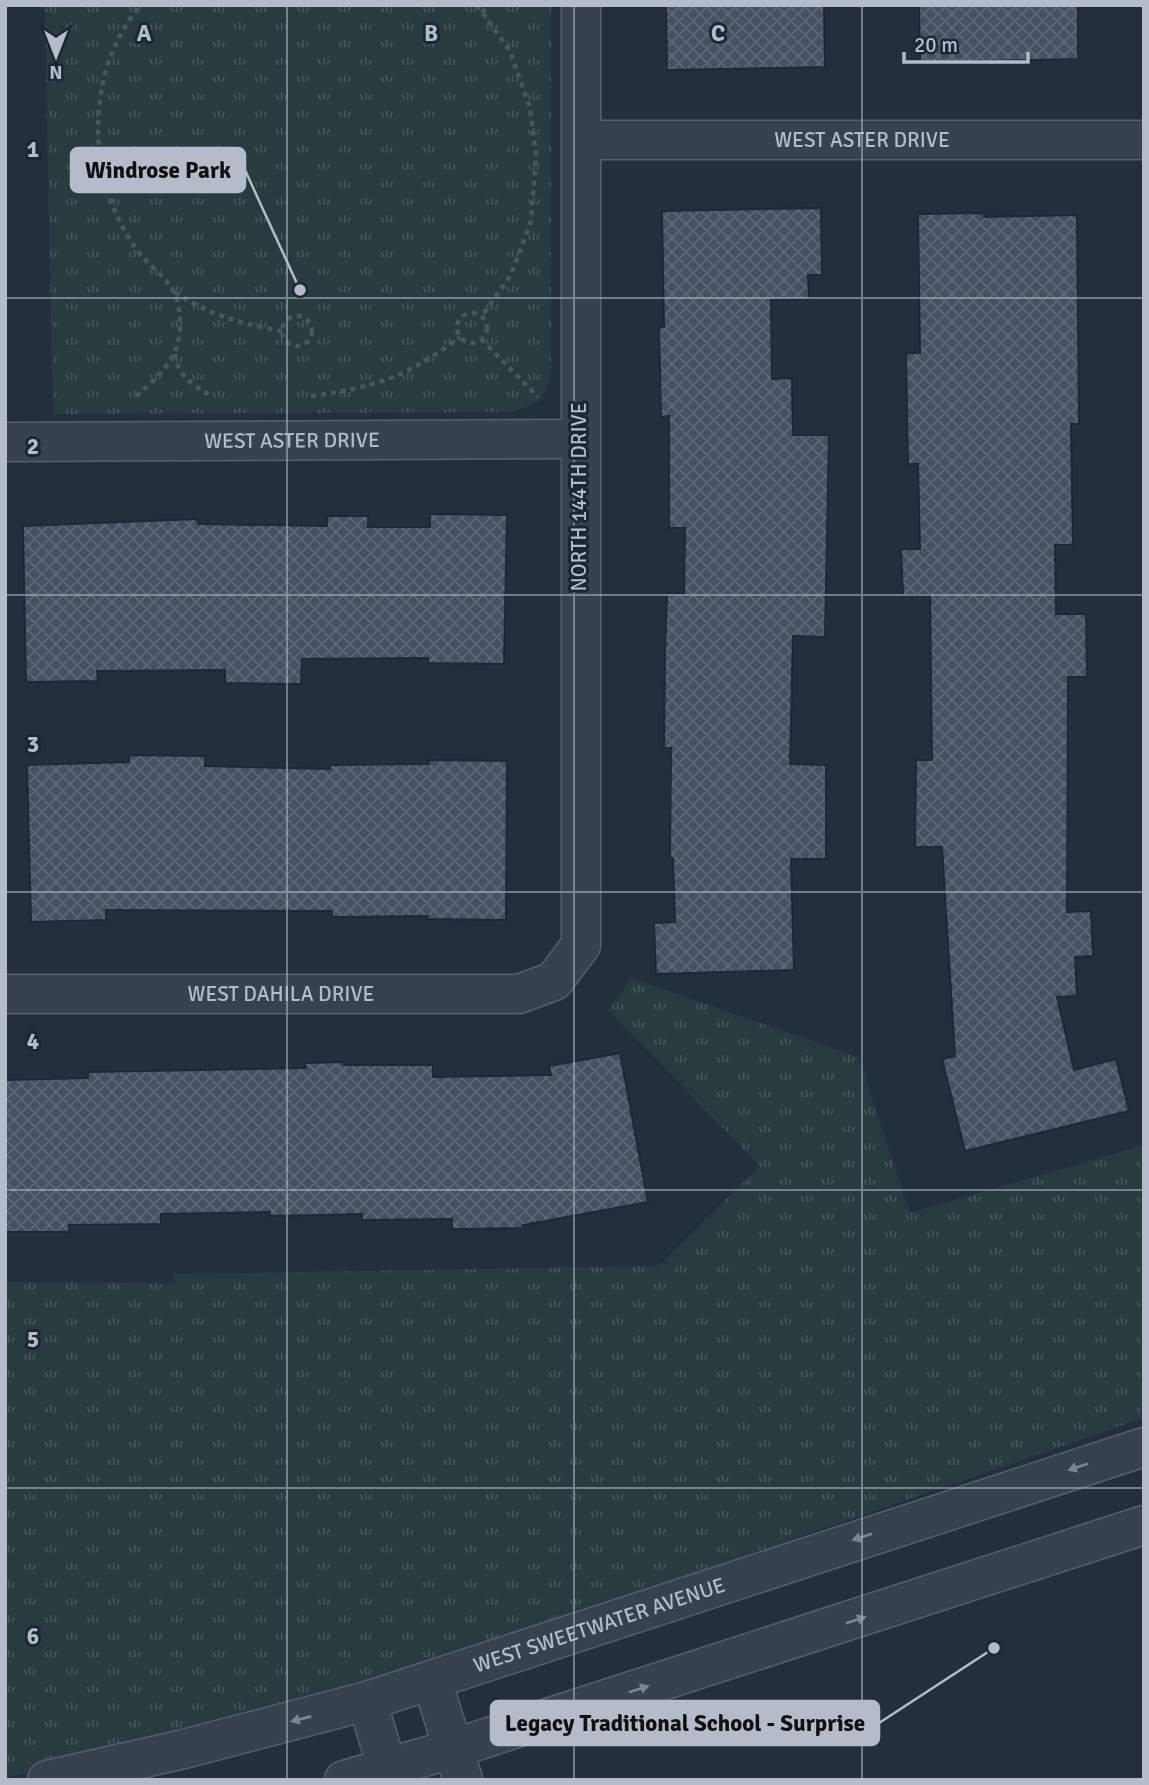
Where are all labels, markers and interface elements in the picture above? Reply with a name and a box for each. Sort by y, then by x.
text: A [137,19,152,48]
text: B [424,19,438,48]
text: C [711,19,725,48]
north arrow [21,21,91,91]
scale bar [904,21,1028,65]
text: 20 m [914,32,958,58]
text: N [49,60,63,84]
street label: WEST ASTER DRIVE [774,127,950,153]
text: 1 [27,135,39,164]
callout: Windrose Park [71,148,245,192]
text: Windrose Park [85,156,231,185]
street label: NORTH 144TH DRIVE [566,402,592,592]
street label: WEST ASTER DRIVE [204,427,380,454]
text: 2 [27,432,39,461]
text: 3 [27,730,39,759]
street label: WEST DAHILA DRIVE [188,981,374,1007]
text: 4 [27,1027,39,1056]
text: 5 [27,1325,39,1354]
one-way arrow [1068,1462,1089,1472]
one-way arrow [851,1532,872,1543]
street label: WEST SWEETWATER AVENUE [470,1572,728,1678]
one-way arrow [845,1614,866,1624]
text: 6 [27,1622,39,1651]
one-way arrow [629,1683,650,1694]
callout: Legacy Traditional School - Surprise [491,1701,879,1745]
text: Legacy Traditional School - Surprise [505,1709,865,1738]
one-way arrow [289,1714,311,1725]

